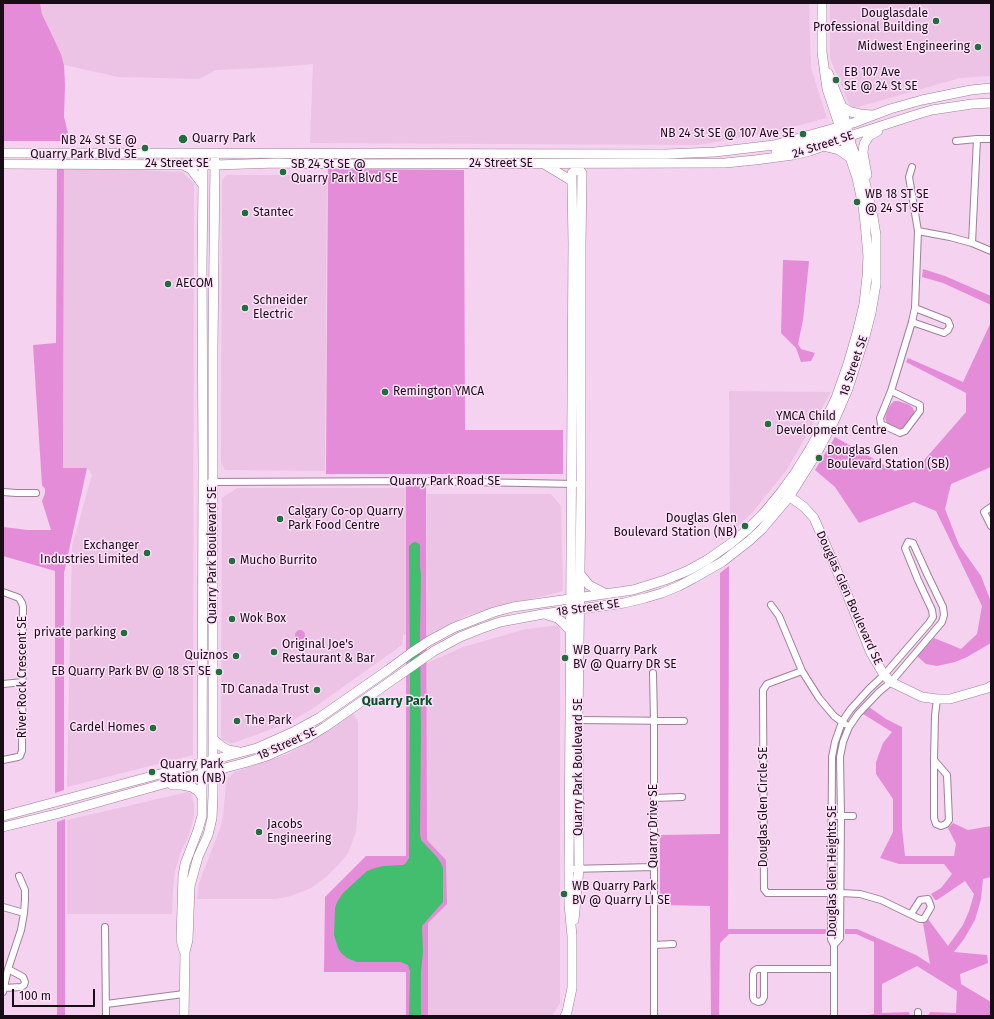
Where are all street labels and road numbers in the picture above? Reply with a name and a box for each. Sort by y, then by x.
street label: 24 Street SE [790,128,856,162]
street label: 24 Street SE [145,157,209,171]
street label: 24 Street SE [469,157,533,171]
street label: 18 Street SE [837,334,871,398]
street label: Quarry Park Road SE [390,475,500,489]
street label: Quarry Park Boulevard SE [206,486,220,624]
street label: Douglas Glen Boulevard SE [813,529,885,667]
street label: 18 Street SE [555,596,621,620]
street label: River Rock Crescent SE [16,616,30,738]
street label: Quarry Park Boulevard SE [572,698,586,836]
street label: 18 Street SE [255,724,319,764]
street label: Douglas Glen Circle SE [757,747,771,867]
street label: Quarry Drive SE [647,784,661,868]
street label: Douglas Glen Heights SE [826,805,840,937]

